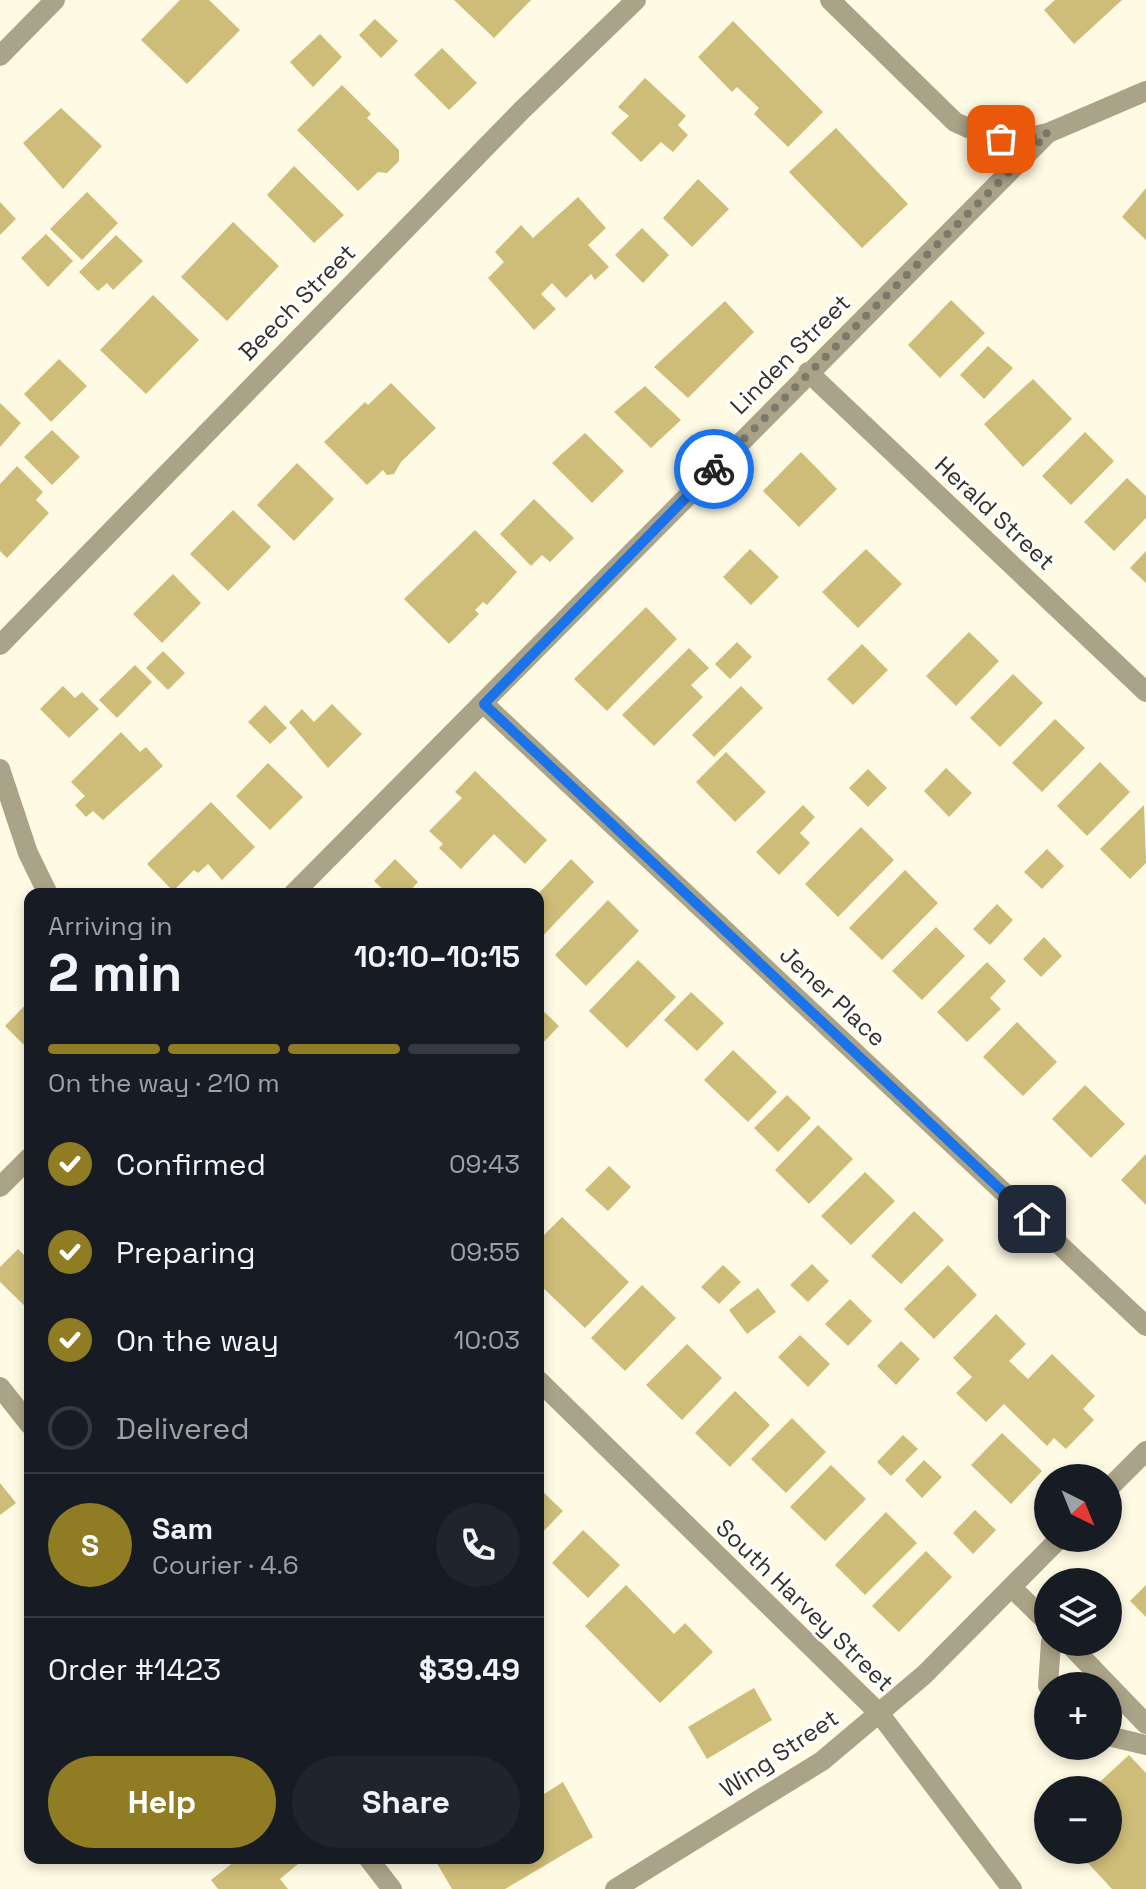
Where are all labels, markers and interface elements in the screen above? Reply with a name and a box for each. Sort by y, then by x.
pin [967,105,1035,173]
icon: bag [979,117,1023,161]
street label: Beech Street [232,237,362,367]
street label: Linden Street [723,287,857,421]
courier [674,429,754,509]
icon: bike [692,447,736,491]
street label: Herald Street [928,449,1062,577]
text: Arriving in [48,909,172,943]
text: 10:10–10:15 [354,937,520,976]
street label: Jener Place [773,939,893,1053]
text: 2 min [48,940,182,1006]
text: On the way · 210 m [48,1066,280,1100]
icon: check [48,1142,92,1186]
text: Confirmed [116,1145,266,1184]
text: 09:43 [449,1147,520,1181]
pin [998,1185,1066,1253]
icon: home [1010,1197,1054,1241]
icon: check [48,1230,92,1274]
text: Preparing [116,1233,255,1272]
text: 09:55 [450,1235,520,1269]
icon: check [48,1318,92,1362]
text: On the way [116,1321,279,1360]
text: 10:03 [454,1323,520,1357]
text: Delivered [116,1409,250,1448]
north arrow [1034,1464,1122,1552]
map controls [1034,1464,1122,1864]
button: phone [436,1503,520,1587]
text: Sam [152,1509,213,1548]
street label: South Harvey Street [709,1512,901,1698]
text: S [81,1526,99,1565]
text: Courier · 4.6 [152,1548,299,1582]
button: layers [1034,1568,1122,1656]
text: Order #1423 [48,1650,221,1689]
text: $39.49 [419,1650,520,1689]
button: + [1034,1672,1122,1760]
street label: Wing Street [714,1702,844,1804]
button: Help [48,1756,276,1848]
button: Share [292,1756,520,1848]
button: − [1034,1776,1122,1864]

